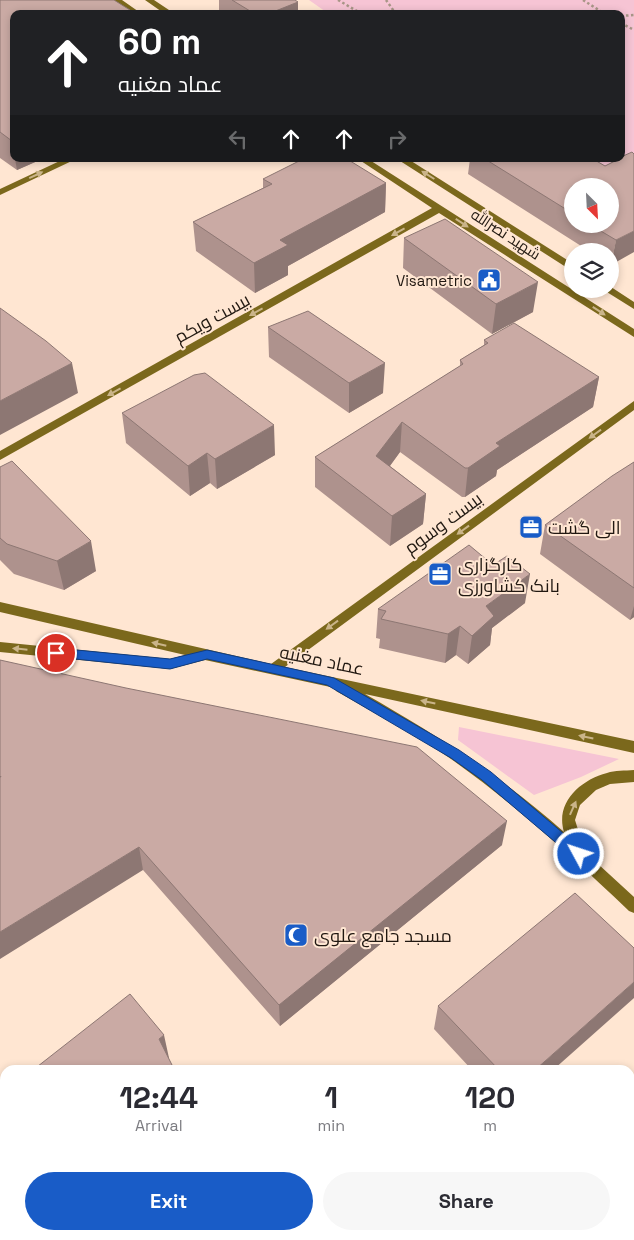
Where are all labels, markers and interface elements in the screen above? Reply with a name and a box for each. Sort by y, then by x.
text: 60 m [118,20,201,64]
icon: ahead [35,30,100,95]
text: عماد مغنیه [118,70,222,98]
icon: left [224,125,252,153]
icon: ahead [277,125,305,153]
icon: ahead [330,125,358,153]
icon: right [383,125,411,153]
one-way arrow [421,170,434,180]
one-way arrow [29,171,43,179]
north arrow [564,178,619,232]
map controls [564,178,619,298]
street label: شهید نصرالله [467,204,544,264]
one-way arrow [455,218,469,228]
one-way arrow [391,228,404,237]
button: layers [564,243,619,298]
public building icon: Visametric [476,267,502,293]
place label: Visametric [396,271,472,290]
street label: بیست ویکم [170,288,254,349]
one-way arrow [592,307,605,316]
one-way arrow [249,308,263,316]
one-way arrow [108,387,121,396]
one-way arrow [588,429,602,439]
street label: بیست وسوم [399,487,487,560]
office icon: الی گشت [518,514,544,540]
place label: الی گشت [548,516,621,539]
one-way arrow [457,524,470,535]
place label: کارگزاری بانک کشاورزی [458,553,560,597]
office icon: کارگزاری بانک کشاورزی [427,561,453,587]
one-way arrow [326,620,339,631]
pin [35,632,77,674]
icon: arrive [42,639,70,667]
one-way arrow [152,640,167,648]
street label: عماد مغنیه [278,640,366,680]
one-way arrow [12,645,28,653]
one-way arrow [420,698,435,706]
one-way arrow [578,732,594,740]
one-way arrow [569,801,577,815]
position arrow [552,827,604,879]
mosque icon: مسجد جامع علوی [283,922,309,948]
place label: مسجد جامع علوی [314,924,452,948]
text: 12:44 [120,1078,198,1117]
text: 1 [325,1078,338,1117]
text: 120 [465,1078,515,1117]
text: Arrival [135,1115,183,1136]
text: min [318,1115,345,1136]
text: m [483,1115,497,1136]
button: Exit [25,1172,313,1230]
button: Share [323,1172,610,1230]

